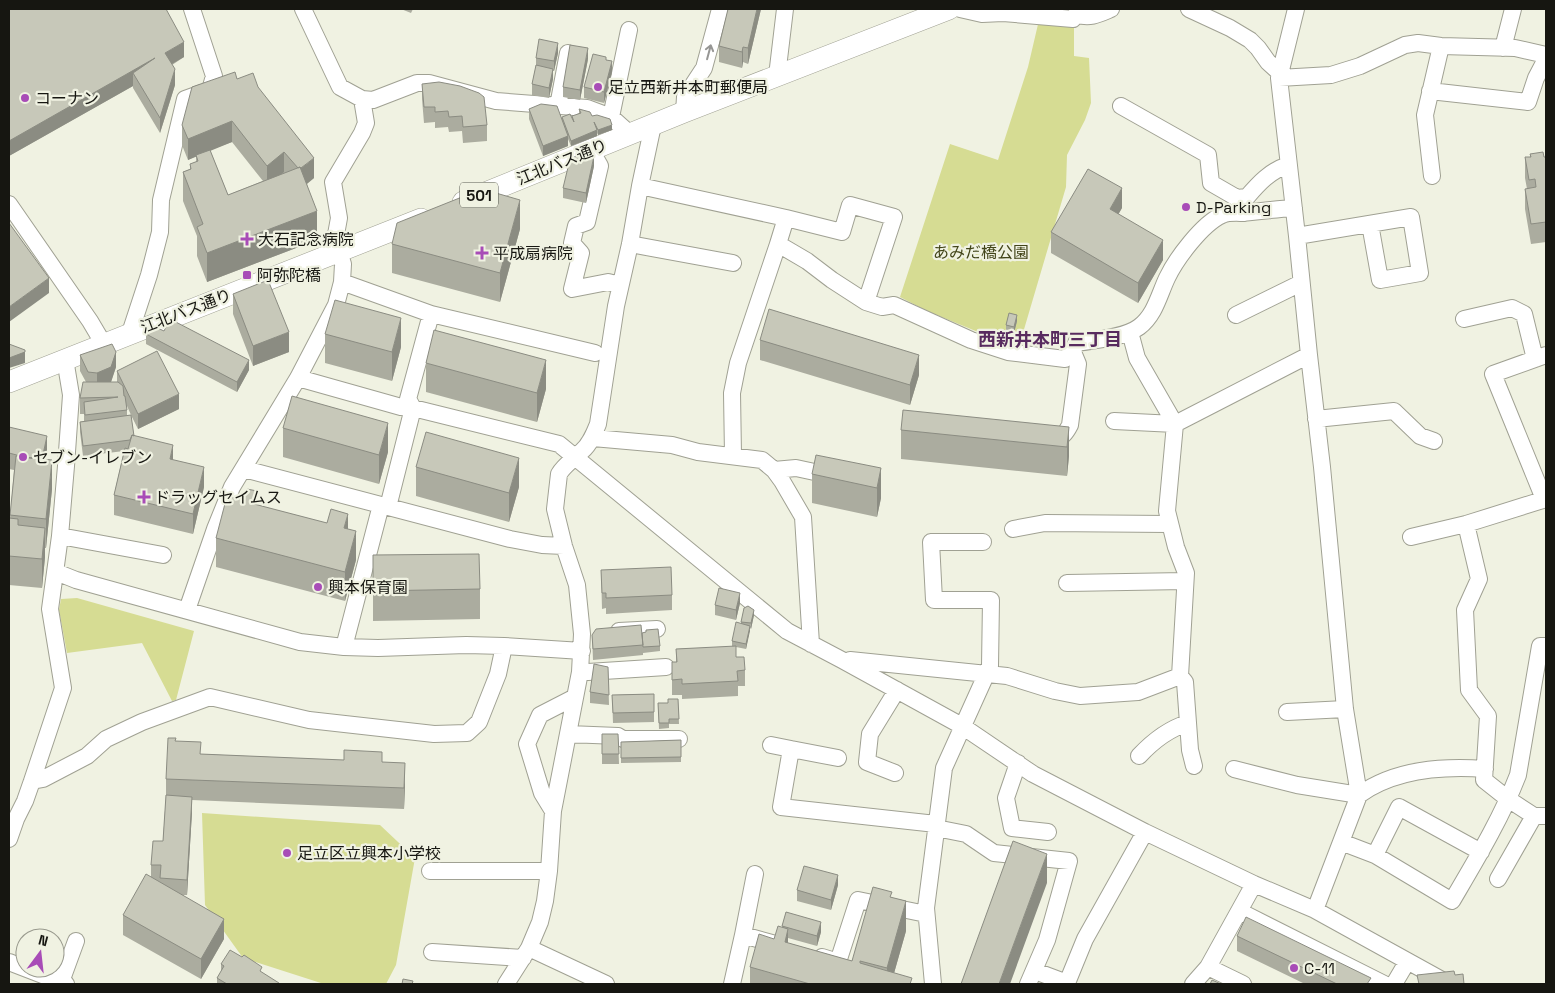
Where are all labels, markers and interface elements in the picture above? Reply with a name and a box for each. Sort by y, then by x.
one-way arrow [704,45,714,61]
place label: 足立西新井本町郵便局 [608,77,768,98]
marker: 足立西新井本町郵便局 [592,81,604,93]
place label: コーナン [35,88,99,109]
marker: コーナン [19,92,31,104]
street label: 江北バス通り [514,134,610,190]
road number: 501 [460,182,498,208]
place label: D-Parking [1196,197,1271,218]
marker: D-Parking [1180,201,1192,213]
place label: 大石記念病院 [258,229,354,250]
marker: 大石記念病院 [240,232,254,246]
park label: あみだ橋公園 [933,242,1029,263]
place label: 平成扇病院 [493,243,573,264]
marker: 平成扇病院 [475,246,489,260]
place label: 阿弥陀橋 [257,265,321,286]
marker: 阿弥陀橋 [241,269,253,281]
street label: 江北バス通り [137,284,235,338]
district label: 西新井本町三丁目 [978,328,1122,351]
place label: セブン-イレブン [33,447,152,468]
marker: セブン-イレブン [17,451,29,463]
place label: ドラッグセイムス [154,487,282,508]
marker: ドラッグセイムス [138,491,150,503]
place label: 興本保育園 [328,577,408,598]
marker: 興本保育園 [312,581,324,593]
place label: 足立区立興本小学校 [297,843,441,864]
marker: 足立区立興本小学校 [281,847,293,859]
north arrow [15,928,65,978]
text: N [36,931,50,950]
place label: C-11 [1304,958,1335,979]
marker: C-11 [1288,962,1300,974]

